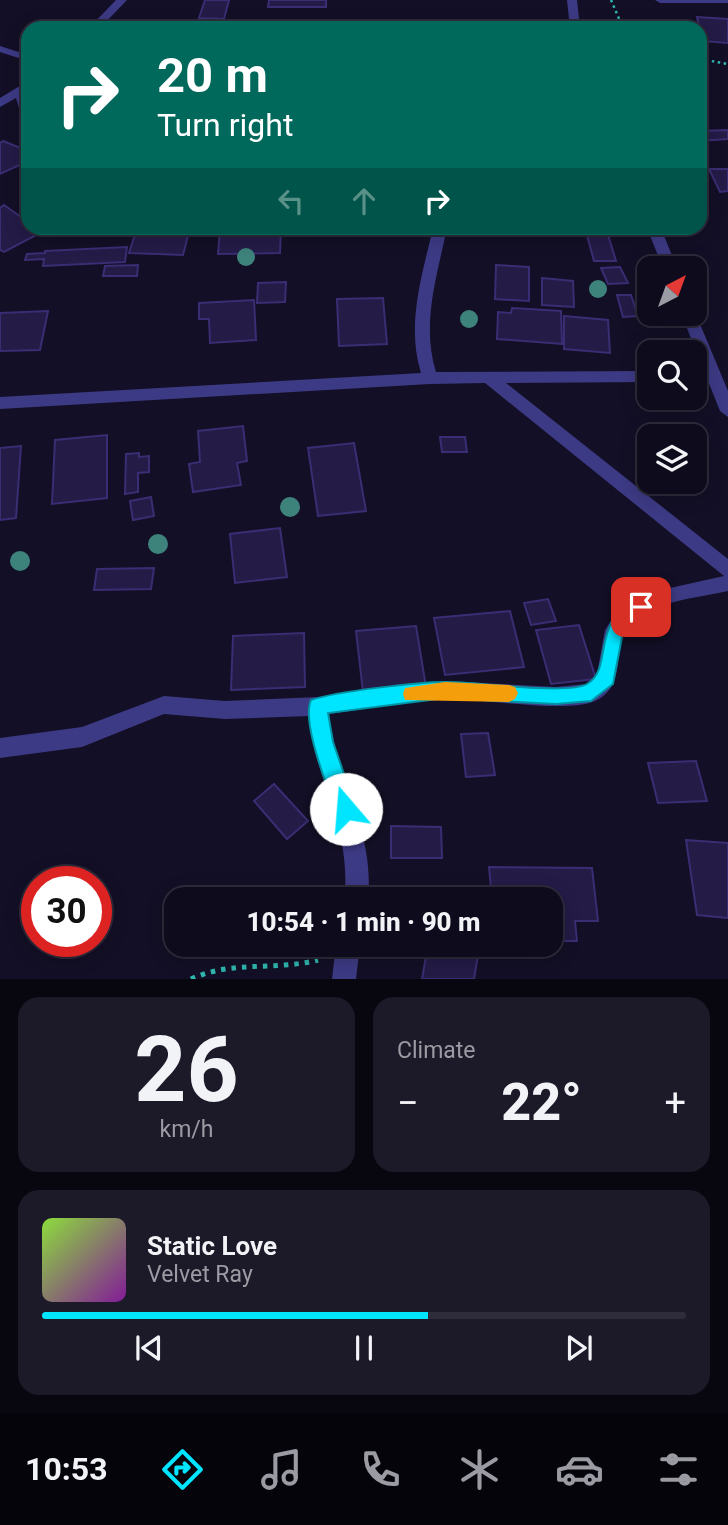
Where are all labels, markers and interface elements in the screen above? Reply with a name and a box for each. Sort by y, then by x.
text: 20 m [157,47,268,104]
icon: right [42,49,133,140]
text: Turn right [157,106,293,144]
icon: left [272,182,310,220]
icon: ahead [345,182,383,220]
icon: right [418,182,456,220]
north arrow [637,256,707,326]
map controls [637,256,707,494]
button: search [637,340,707,410]
button: layers [637,424,707,494]
pin [611,577,671,637]
icon: arrive [622,588,660,626]
position arrow [309,772,383,846]
speed limit sign: 30 [21,866,112,957]
text: 10:54 · 1 min · 90 m [246,907,481,937]
text: 26 [134,1017,239,1123]
text: Climate [397,1037,476,1064]
text: 22° [501,1072,582,1133]
text: − [397,1081,419,1125]
text: + [664,1081,686,1125]
text: km/h [160,1116,214,1143]
text: Static Love [147,1231,277,1261]
text: Velvet Ray [147,1261,253,1288]
icon: previous [130,1329,168,1367]
icon: pause [345,1329,383,1367]
icon: next [560,1329,598,1367]
icon: directions [158,1445,207,1494]
icon: music [257,1445,306,1494]
icon: phone [356,1445,405,1494]
icon: climate [455,1445,504,1494]
icon: car [555,1445,604,1494]
icon: filters [654,1445,703,1494]
text: 10:53 [25,1450,108,1488]

